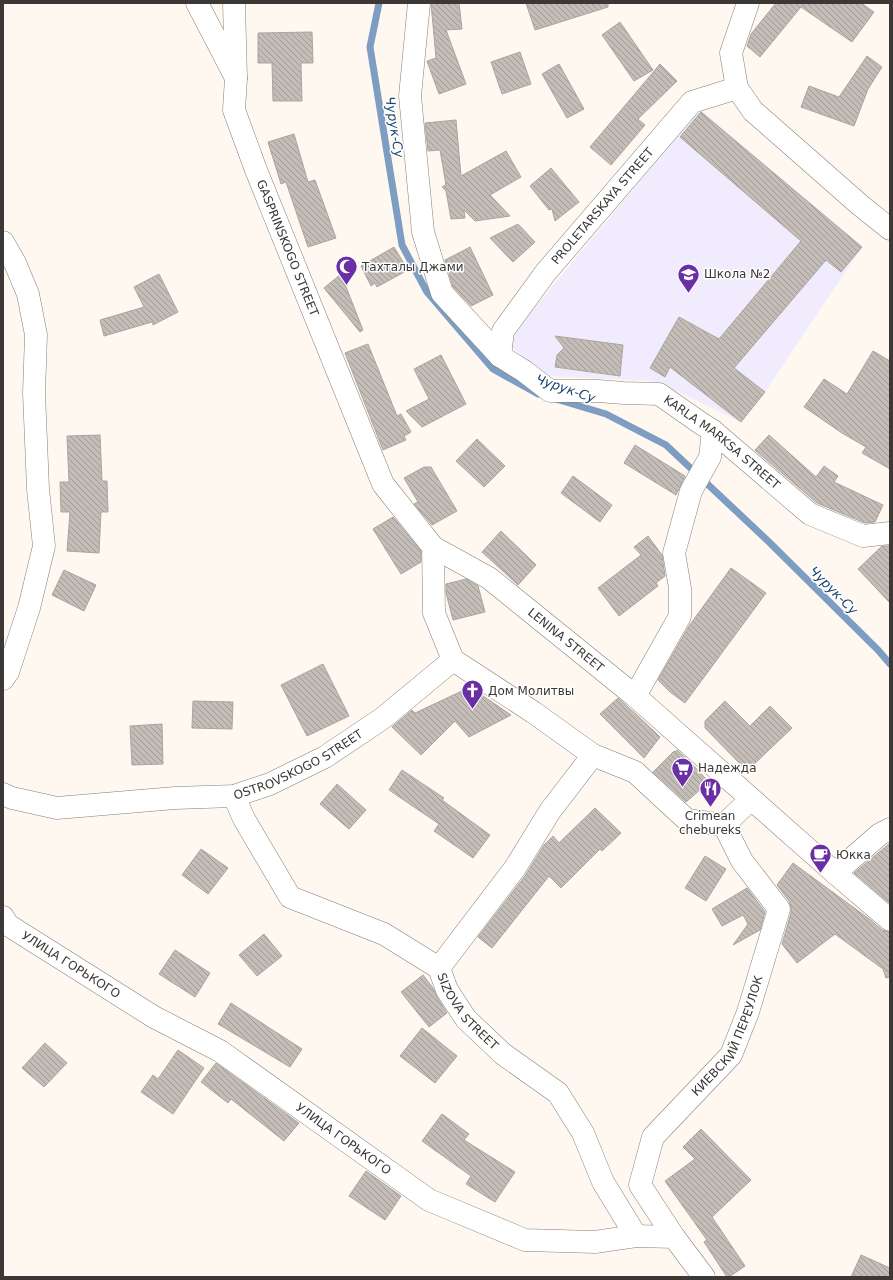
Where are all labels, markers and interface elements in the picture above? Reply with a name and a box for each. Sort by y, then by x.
water label: Чурук-Су [382,95,407,159]
street label: PROLETARSKAYA STREET [549,144,657,267]
street label: GASPRINSKOGO STREET [254,178,322,319]
mosque icon: Тахталы Джами [334,254,360,287]
place label: Тахталы Джами [361,260,463,274]
school or university icon: Школа №2 [675,261,701,294]
place label: Школа №2 [704,267,770,281]
water label: Чурук-Су [534,371,598,406]
street label: KARLA MARKSA STREET [661,392,783,492]
water label: Чурук-Су [806,563,861,618]
street label: LENINA STREET [525,605,607,675]
church icon: Дом Молитвы [460,678,486,711]
place label: Дом Молитвы [488,684,574,698]
street label: OSTROVSKOGO STREET [232,726,366,803]
supermarket icon: Надежда [670,755,696,788]
place label: Надежда [698,761,757,775]
restaurant icon: Crimean chebureks [697,776,723,809]
place label: Crimean chebureks [679,809,741,837]
cafe icon: Юкка [807,842,833,875]
place label: Юкка [836,848,871,862]
street label: УЛИЦА ГОРЬКОГО [19,929,123,1001]
street label: SIZOVA STREET [434,971,502,1053]
street label: КИЕВСКИЙ ПЕРЕУЛОК [689,973,766,1099]
street label: УЛИЦА ГОРЬКОГО [293,1100,394,1178]

